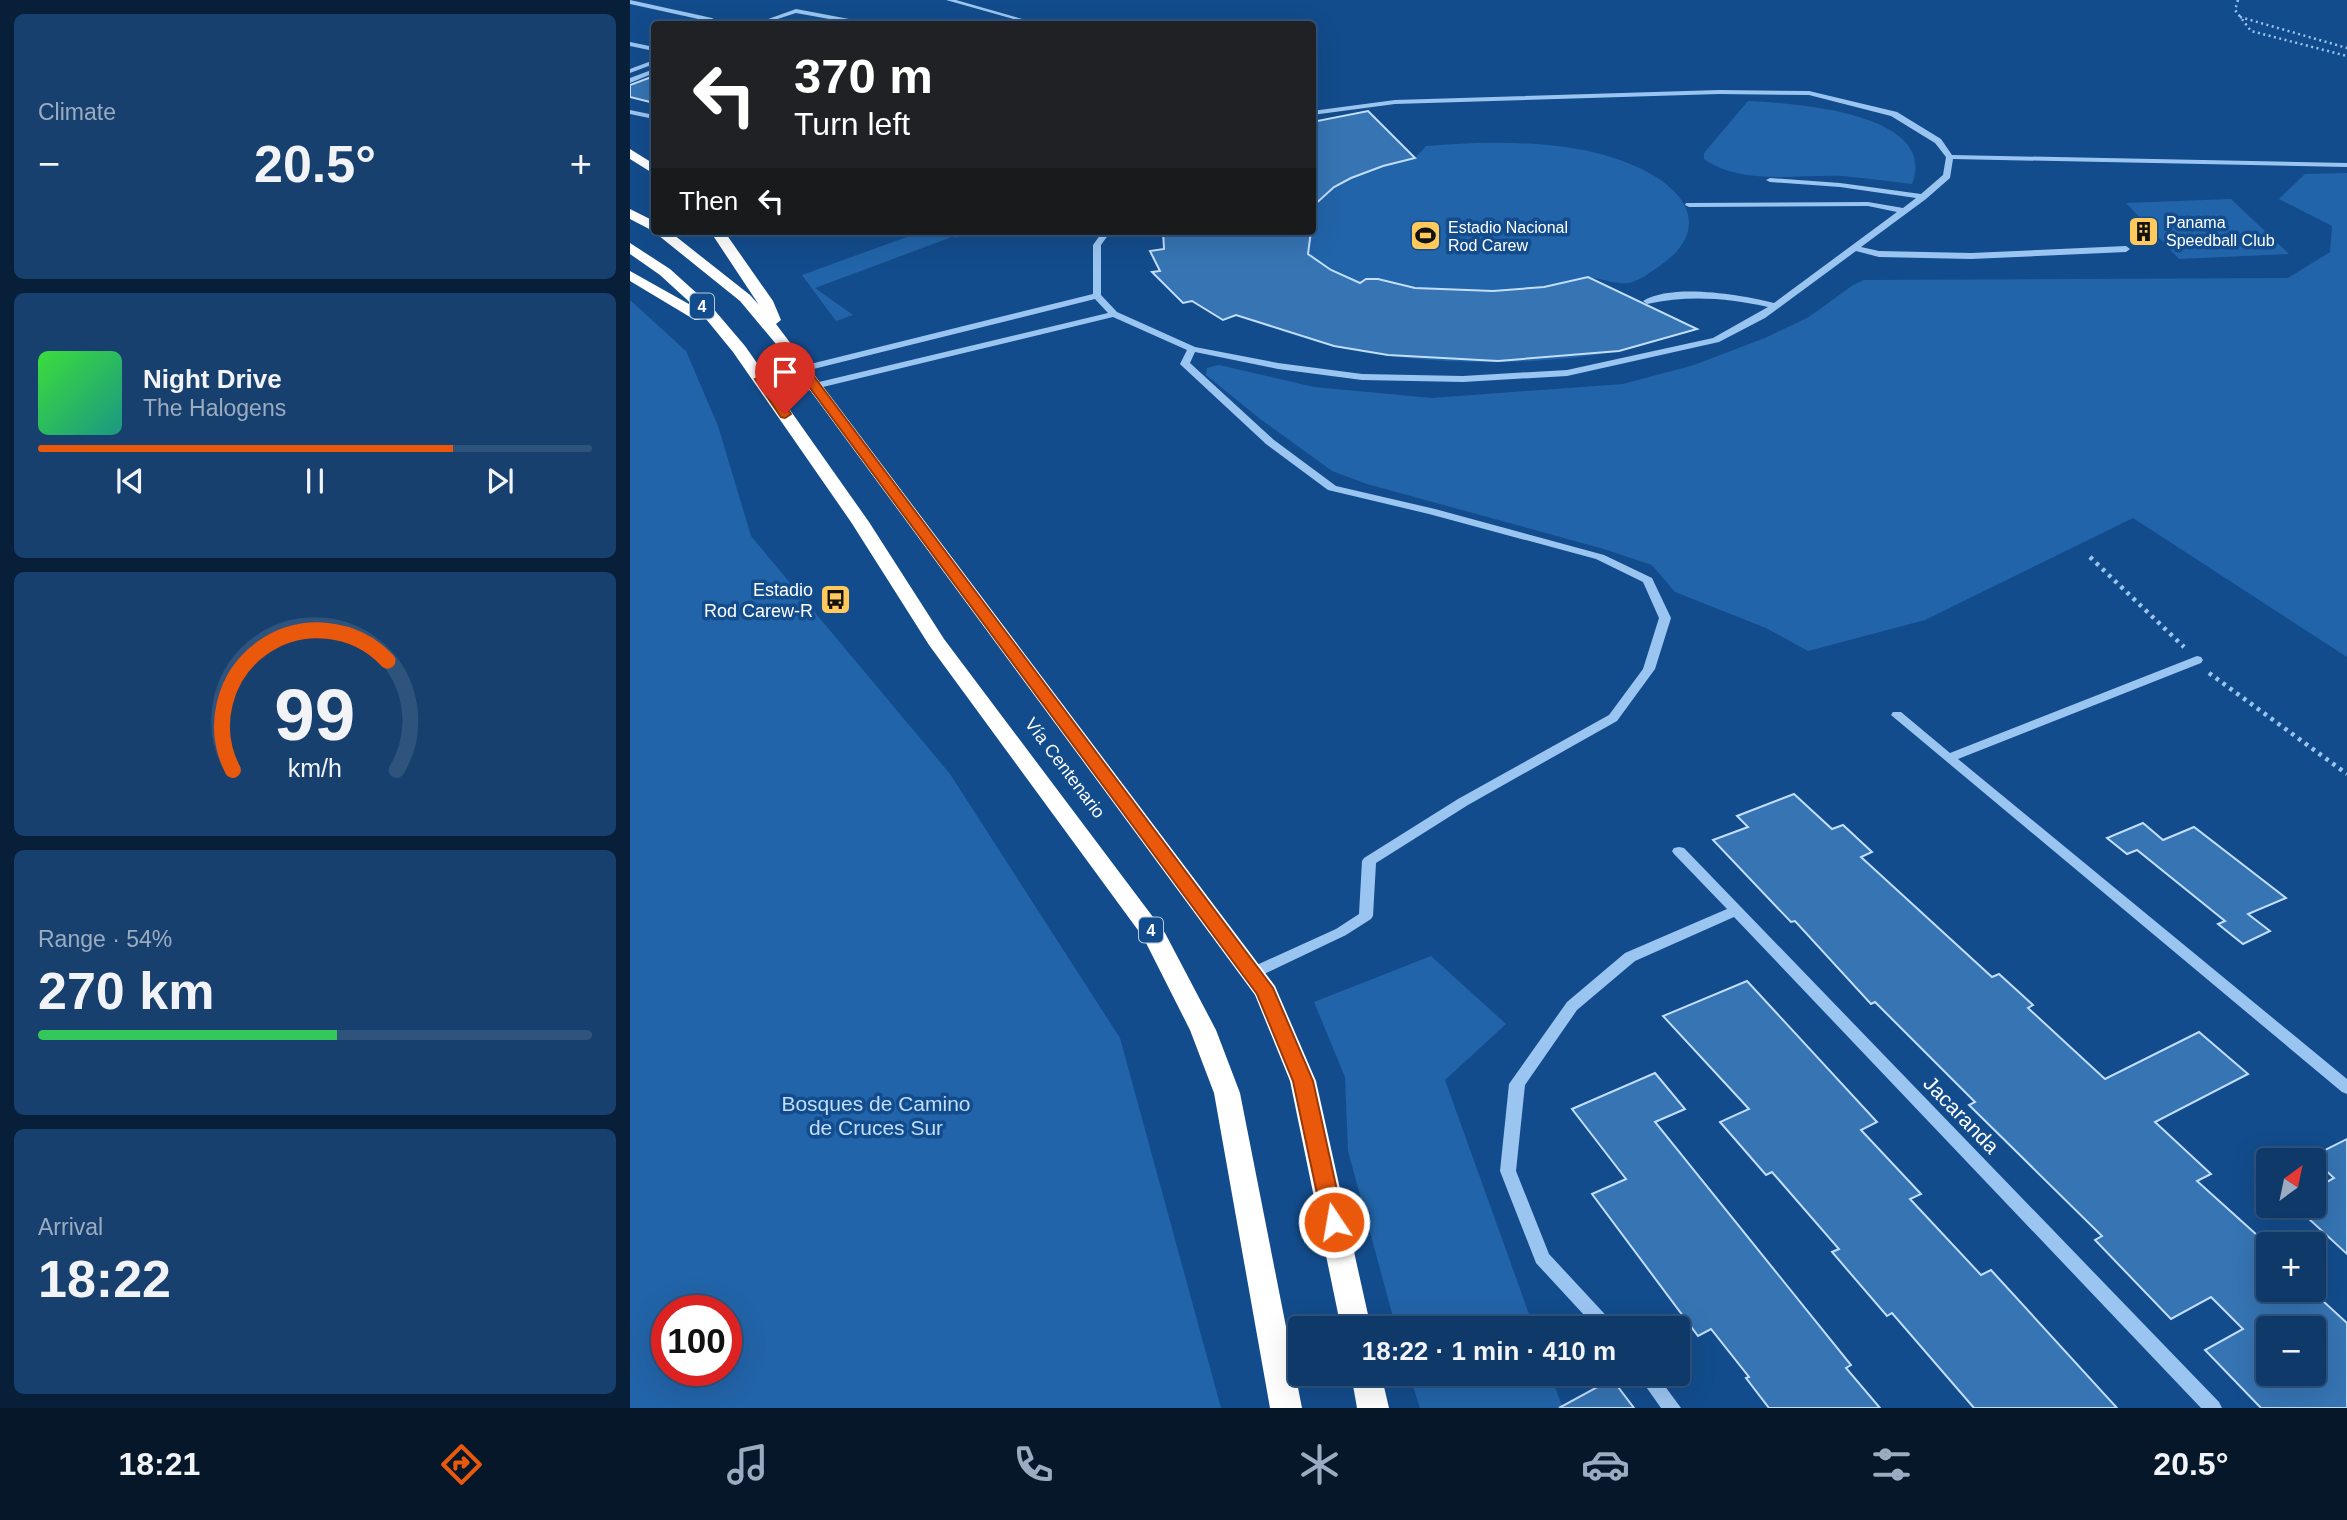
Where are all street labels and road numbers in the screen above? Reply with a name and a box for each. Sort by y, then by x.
road number: 4 [690,294,714,318]
street label: Vía Centenario [1021,714,1109,822]
road number: 4 [1139,918,1163,942]
street label: Jacaranda [1919,1071,2004,1158]

